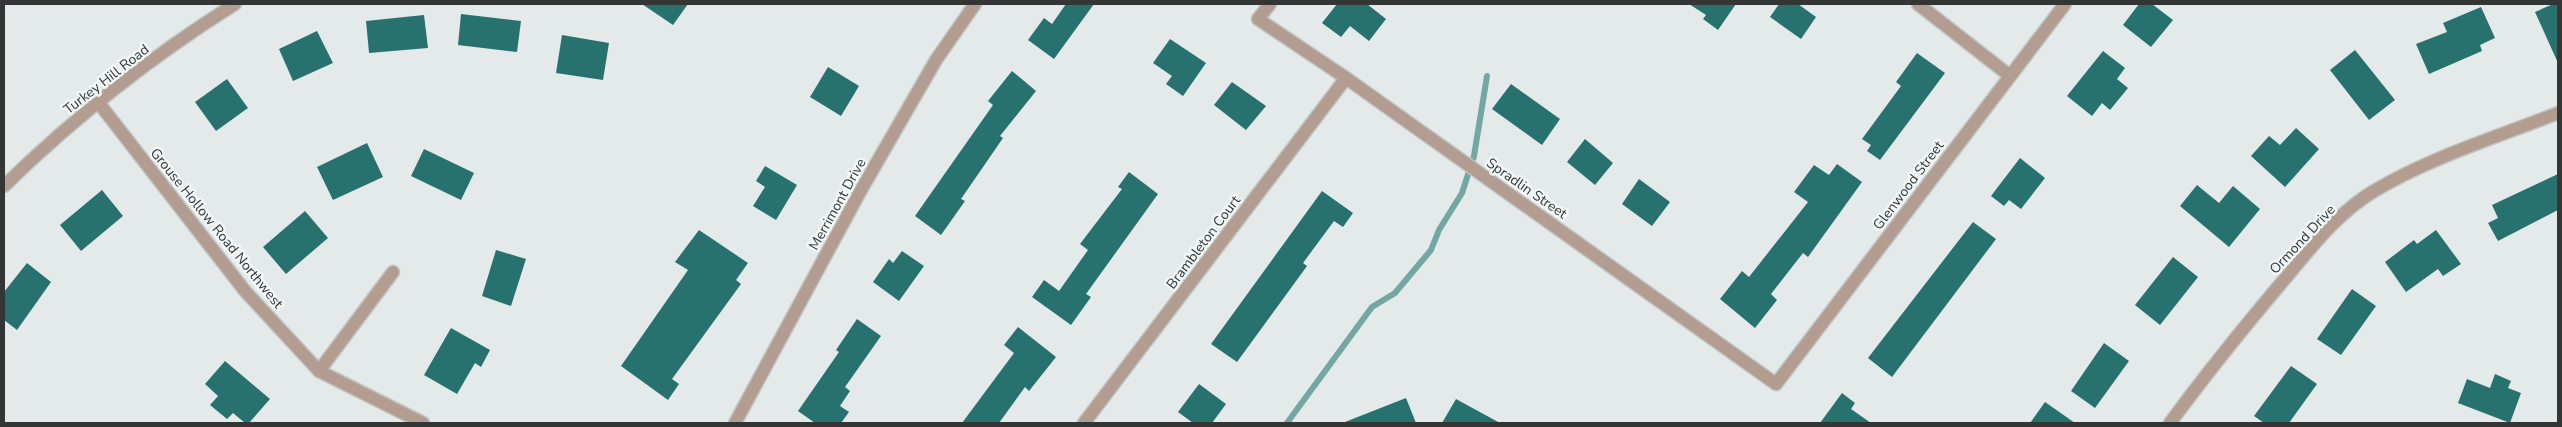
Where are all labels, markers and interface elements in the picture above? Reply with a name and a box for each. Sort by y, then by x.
street label: Turkey Hill Road [60,40,153,119]
street label: Glenwood Street [1869,137,1948,234]
street label: Grouse Hollow Road Northwest [146,144,287,313]
street label: Spradlin Street [1483,154,1571,223]
street label: Merrimont Drive [804,155,871,254]
street label: Brambleton Court [1162,192,1245,293]
street label: Ormond Drive [2265,201,2339,278]

